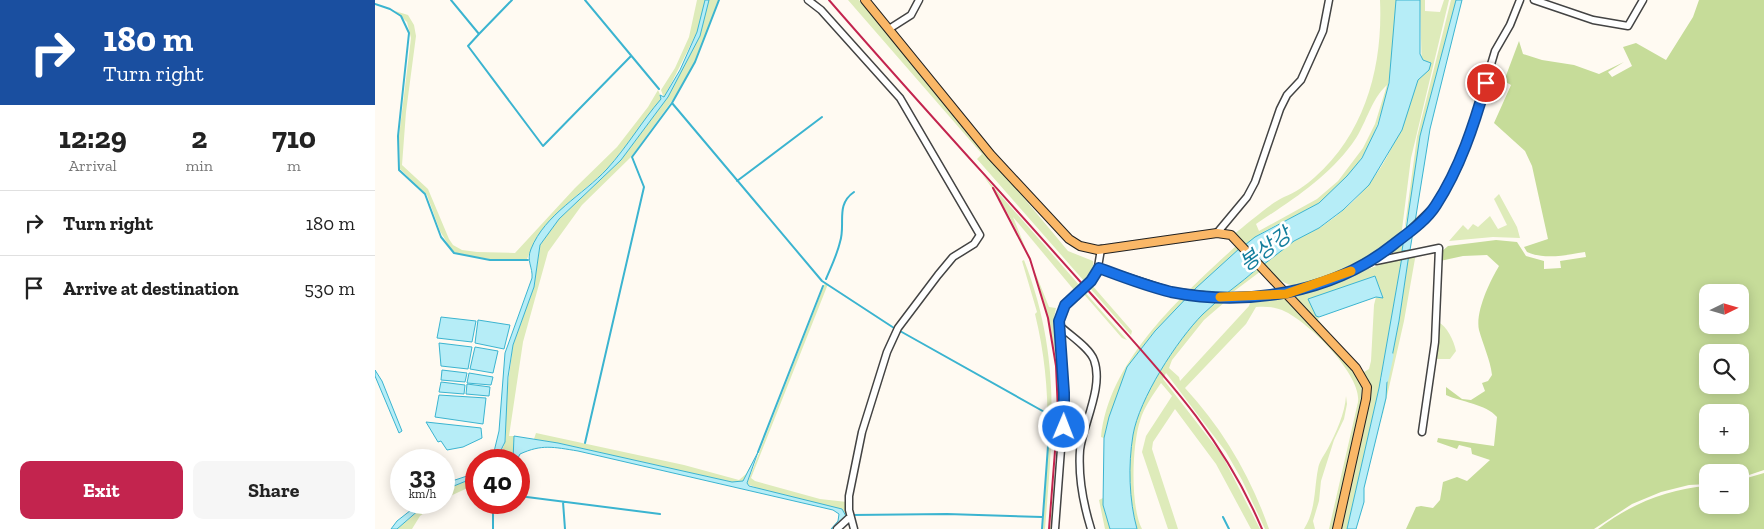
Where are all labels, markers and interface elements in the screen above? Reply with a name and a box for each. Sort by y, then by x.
text: 180 m [103,18,193,60]
icon: right [20,20,85,85]
text: Turn right [103,60,204,87]
pin [1465,62,1507,104]
icon: arrive [1472,69,1500,97]
text: 12:29 [59,120,127,156]
text: 2 [191,120,207,156]
text: 710 [272,120,316,156]
text: Arrival [69,156,117,175]
text: min [186,156,213,175]
text: m [287,156,301,175]
icon: right [20,209,48,237]
text: Turn right [63,212,153,235]
text: 180 m [306,212,355,235]
water label: 봉상강 [1234,220,1298,276]
icon: arrive [20,274,48,302]
text: Arrive at destination [63,277,239,300]
text: 530 m [304,277,355,300]
north arrow [1699,284,1749,334]
map controls [1699,284,1749,514]
button: search [1699,344,1749,394]
position arrow [1037,400,1089,452]
button: + [1699,404,1749,454]
speed limit sign: 40 [465,449,530,514]
text: 33 [409,460,436,490]
button: Exit [20,461,183,519]
button: Share [193,461,355,519]
button: − [1699,464,1749,514]
text: km/h [409,487,436,501]

